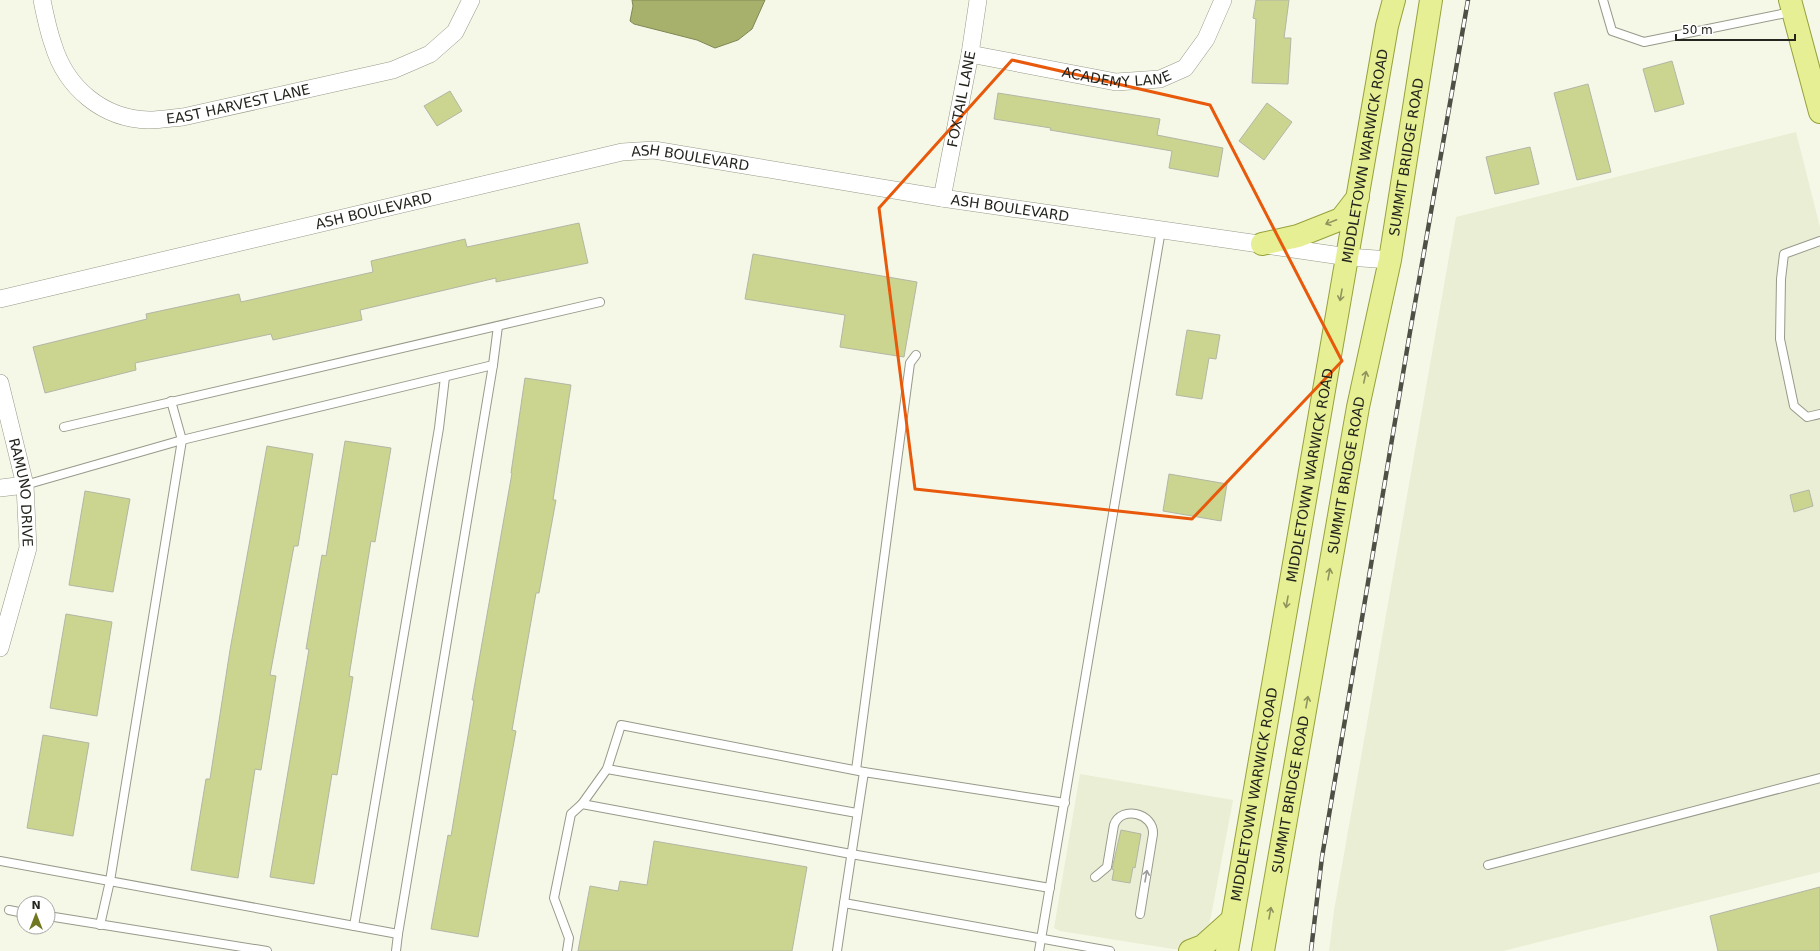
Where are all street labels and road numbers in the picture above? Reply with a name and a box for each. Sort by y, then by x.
street label: MIDDLETOWN WARWICK ROAD [1339,48,1391,264]
street label: FOXTAIL LANE [944,49,978,149]
street label: ACADEMY LANE [1061,64,1174,91]
street label: SUMMIT BRIDGE ROAD [1386,77,1427,237]
street label: EAST HARVEST LANE [165,81,311,127]
street label: ASH BOULEVARD [631,141,751,174]
street label: ASH BOULEVARD [314,189,434,232]
street label: ASH BOULEVARD [950,191,1070,224]
street label: MIDDLETOWN WARWICK ROAD [1283,367,1336,583]
street label: SUMMIT BRIDGE ROAD [1324,395,1368,555]
street label: RAMUNO DRIVE [6,436,36,547]
street label: MIDDLETOWN WARWICK ROAD [1228,686,1281,903]
street label: SUMMIT BRIDGE ROAD [1269,714,1312,874]

